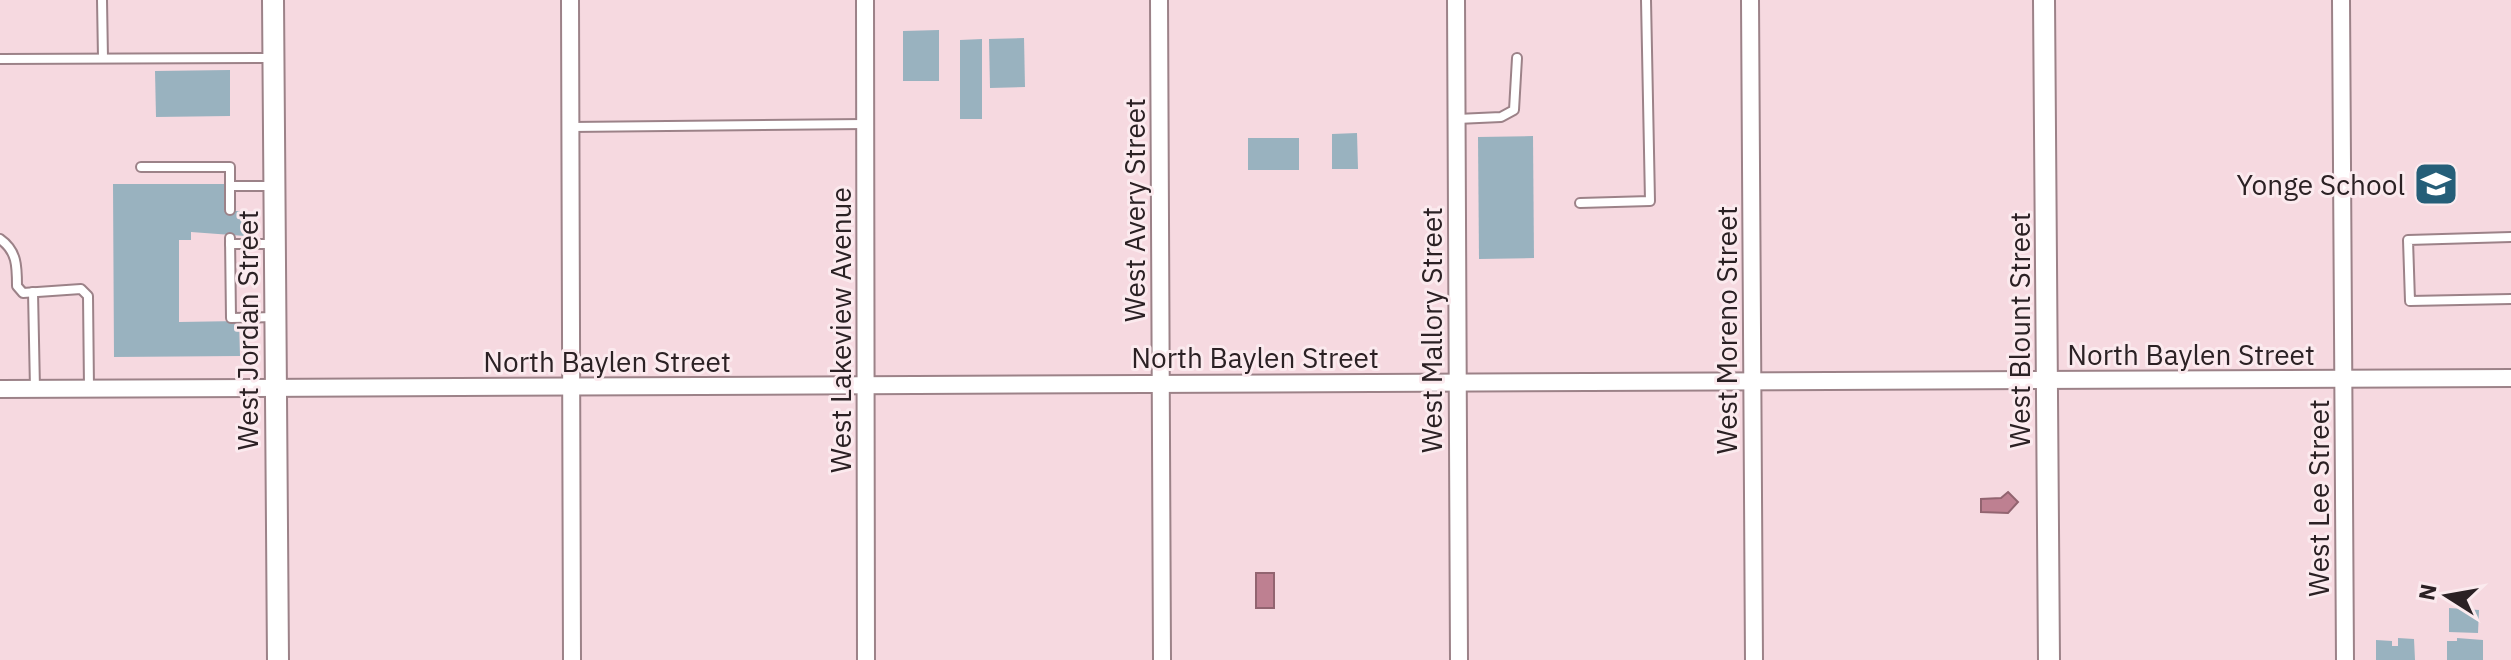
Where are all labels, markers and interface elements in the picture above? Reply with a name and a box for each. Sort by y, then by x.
street label: West Avery Street [1116,98,1153,322]
school or university icon: Yonge School [2412,160,2460,208]
place label: Yonge School [2236,166,2405,203]
street label: West Lakeview Avenue [822,187,859,473]
street label: West Moreno Street [1708,206,1745,454]
street label: West Mallory Street [1413,207,1450,453]
street label: West Jordan Street [229,210,266,450]
street label: West Blount Street [2001,212,2038,448]
street label: North Baylen Street [2067,336,2315,373]
street label: North Baylen Street [1131,339,1379,376]
street label: North Baylen Street [483,343,731,380]
street label: West Lee Street [2300,399,2337,597]
north arrow [2407,556,2487,636]
text: N [2411,581,2443,603]

